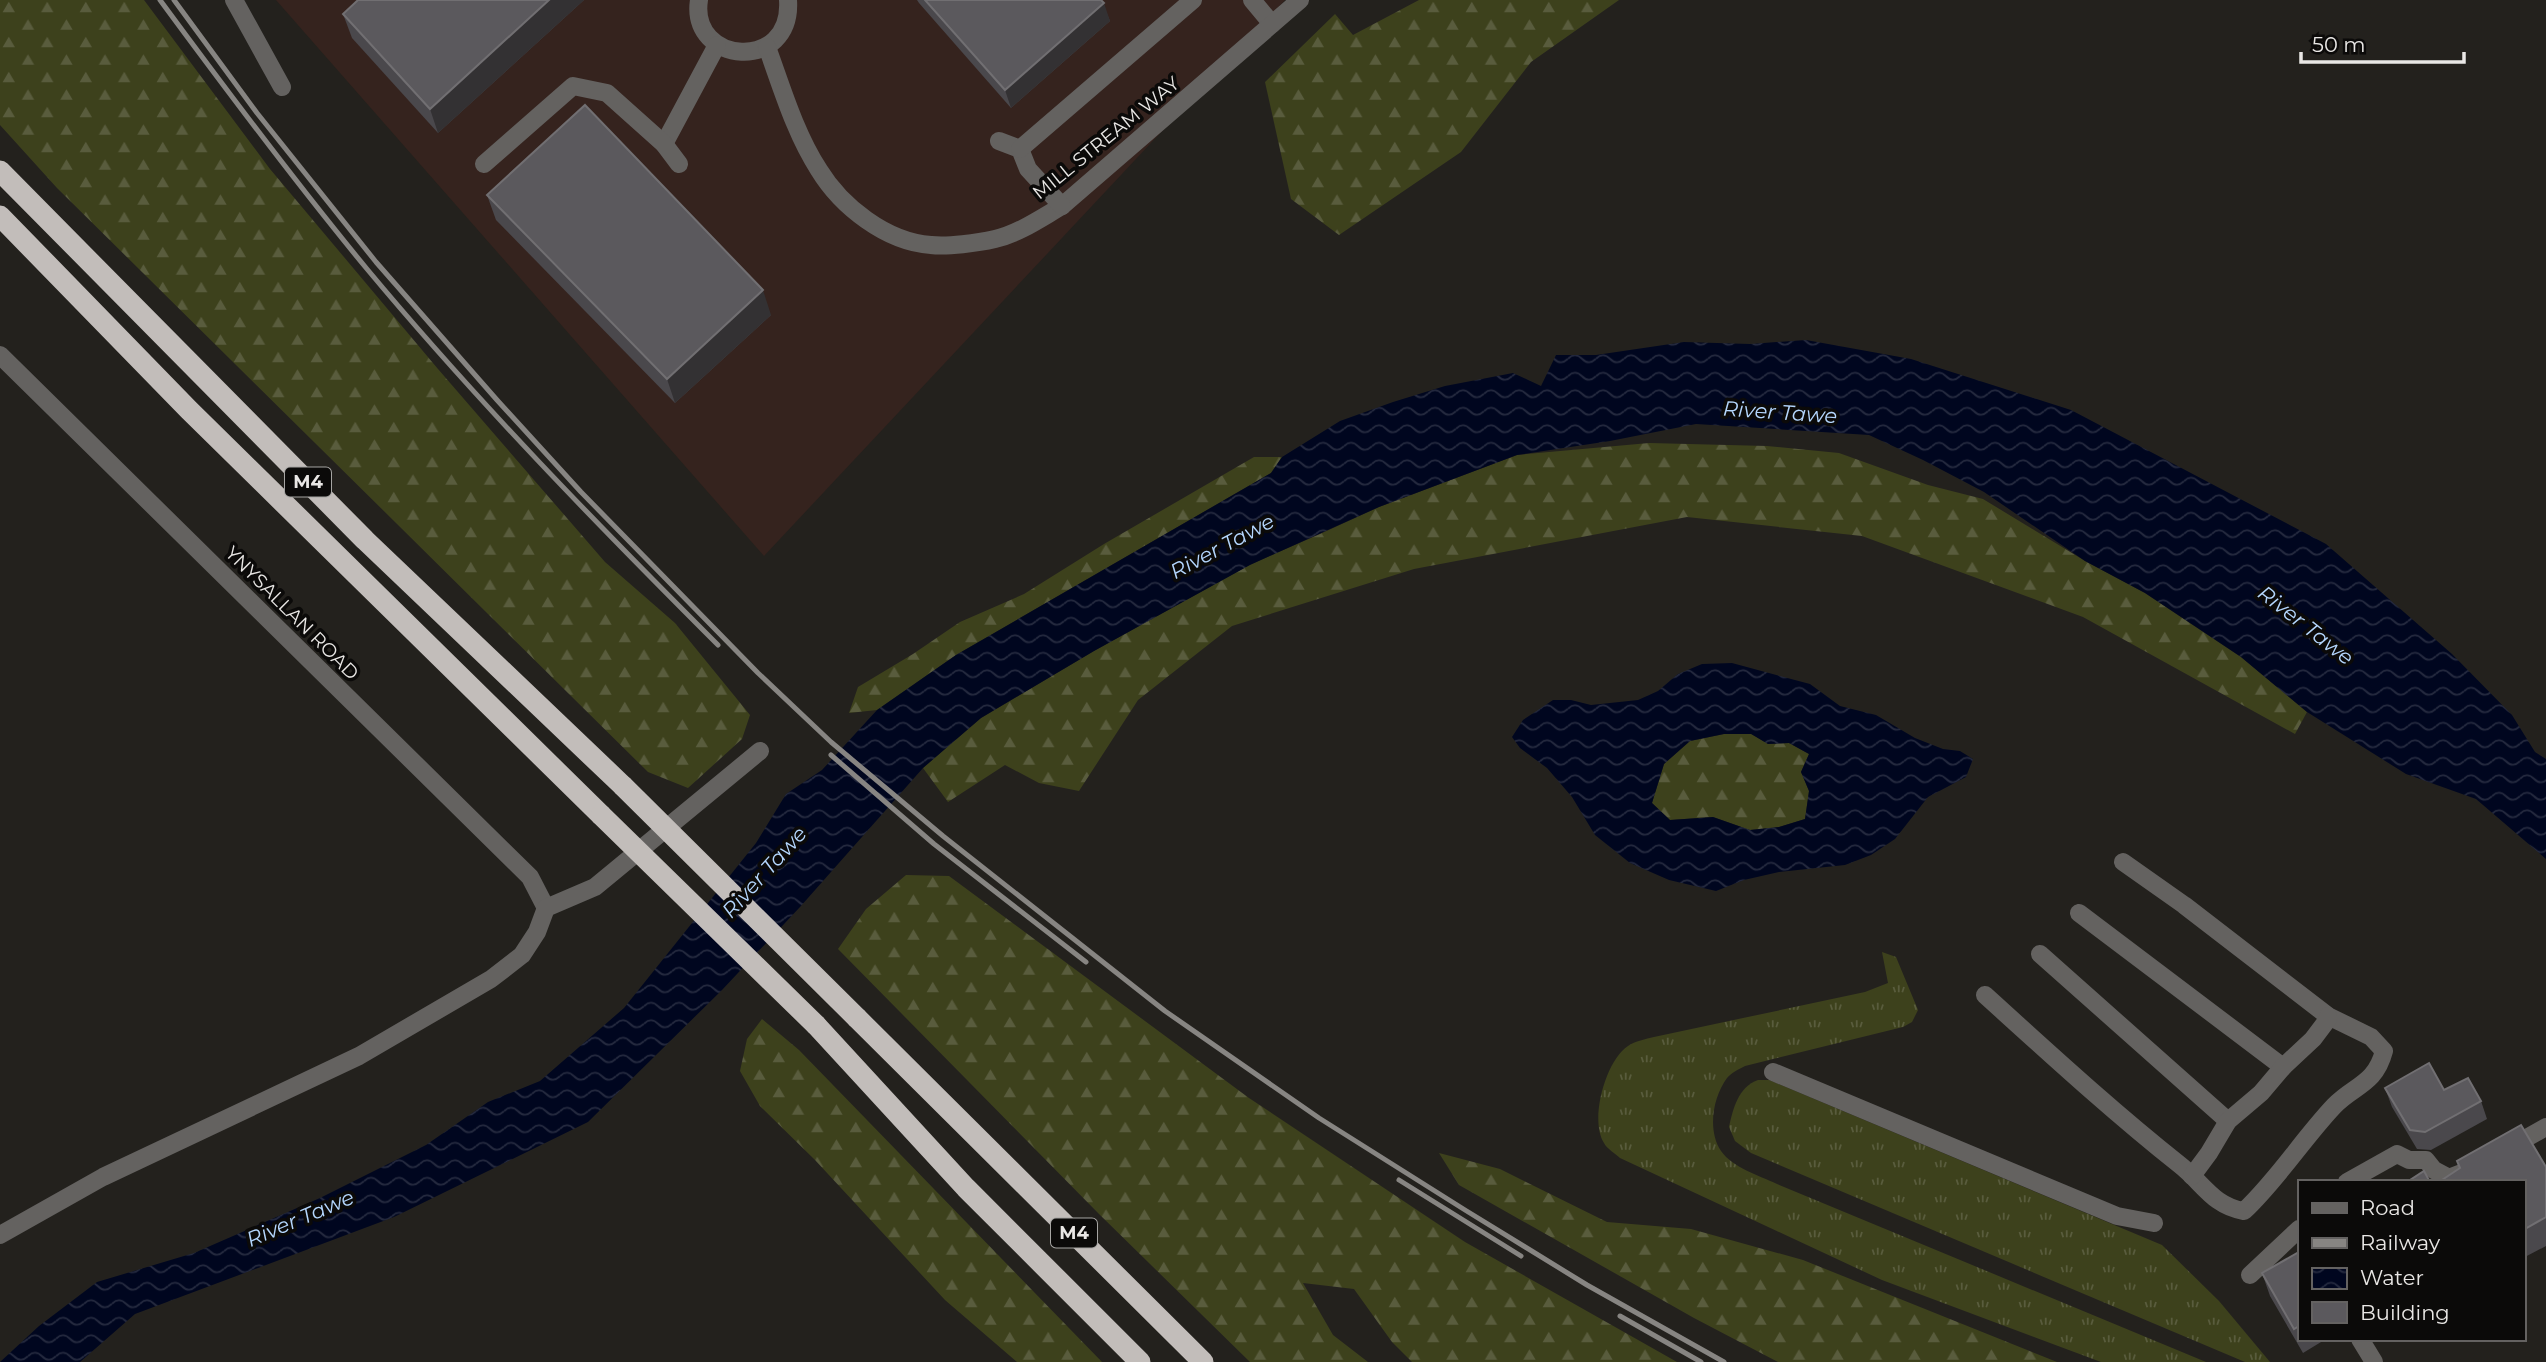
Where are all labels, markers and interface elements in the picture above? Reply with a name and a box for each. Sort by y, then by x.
scale bar [2301,21,2464,65]
text: 50 m [2312,32,2366,57]
street label: MILL STREAM WAY [1028,71,1185,204]
water label: River Tawe [1722,396,1838,428]
road number: M4 [285,468,331,496]
water label: River Tawe [1166,508,1278,584]
street label: YNYSALLAN ROAD [220,541,364,685]
water label: River Tawe [2253,580,2359,670]
water label: River Tawe [716,821,812,923]
legend [2298,1180,2525,1341]
water label: River Tawe [242,1184,358,1252]
text: Road [2360,1195,2415,1220]
road number: M4 [1051,1218,1097,1248]
text: Railway [2360,1230,2441,1255]
text: Water [2360,1265,2424,1290]
text: Building [2360,1300,2450,1325]

